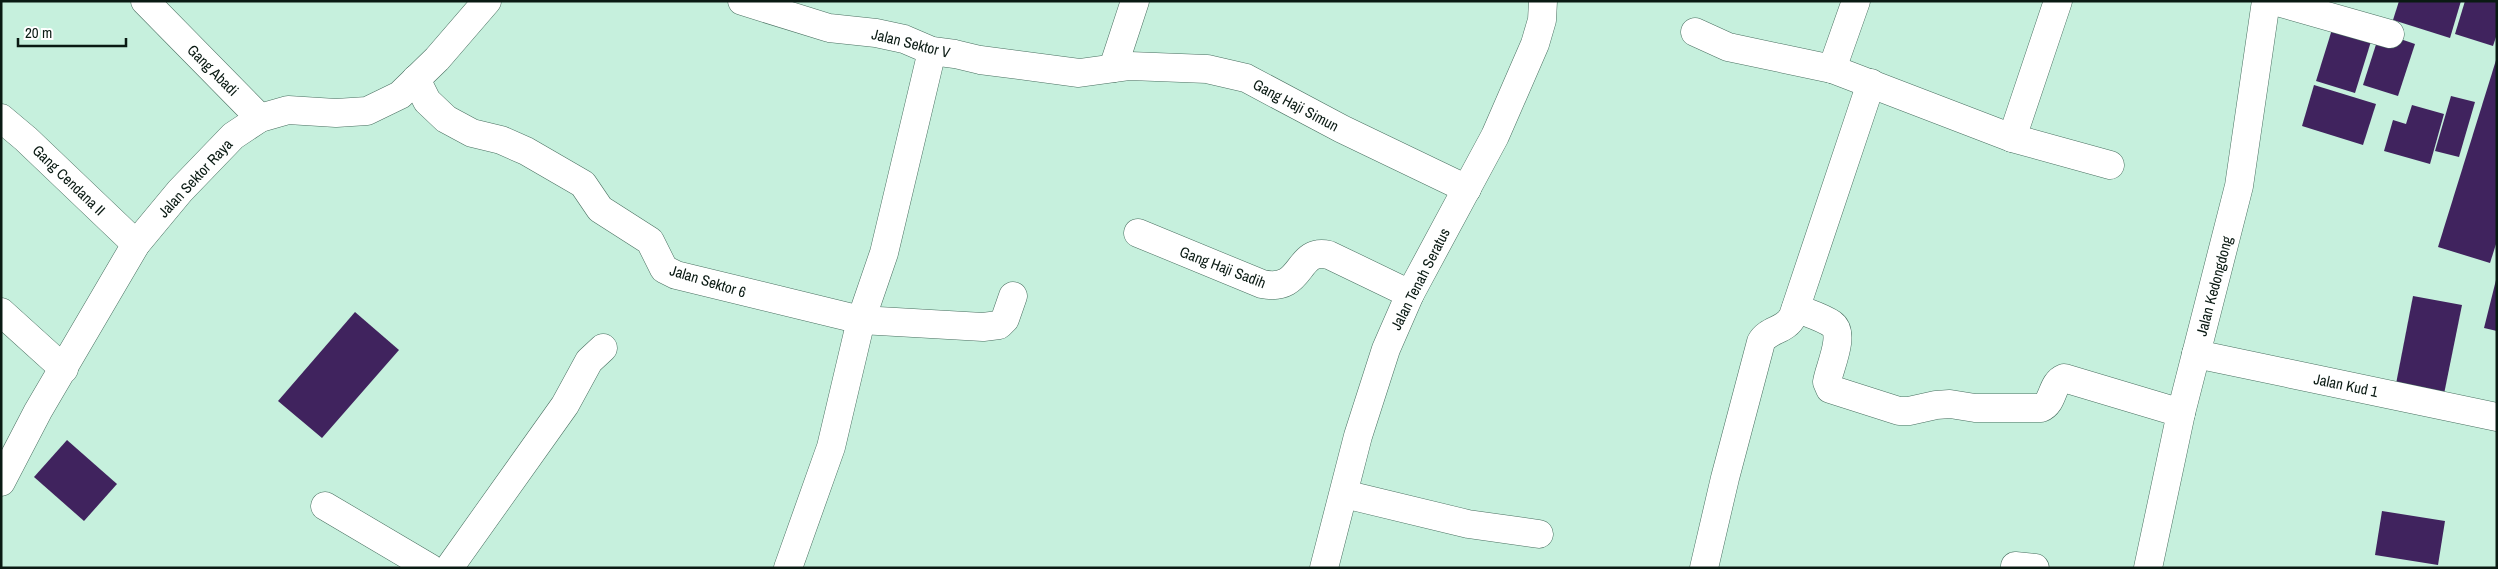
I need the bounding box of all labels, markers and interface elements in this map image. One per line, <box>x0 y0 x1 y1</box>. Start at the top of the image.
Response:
scale bar <box>18 15 125 47</box>
text: 20 m <box>25 22 52 43</box>
street label: Jalan Sektor V <box>870 23 953 63</box>
street label: Gang Abadi <box>183 40 243 100</box>
street label: Gang Haji Simun <box>1249 74 1343 136</box>
street label: Jalan Sektor Raya <box>153 134 237 222</box>
street label: Gang Cendana II <box>28 140 110 220</box>
street label: Jalan Tenah Seratus <box>1385 224 1455 334</box>
street label: Jalan Kedongdong <box>2191 234 2237 338</box>
street label: Gang Haji Sadih <box>1177 241 1269 293</box>
street label: Jalan Sektor 6 <box>667 259 749 303</box>
street label: Jalan Kud 1 <box>2312 368 2380 402</box>

